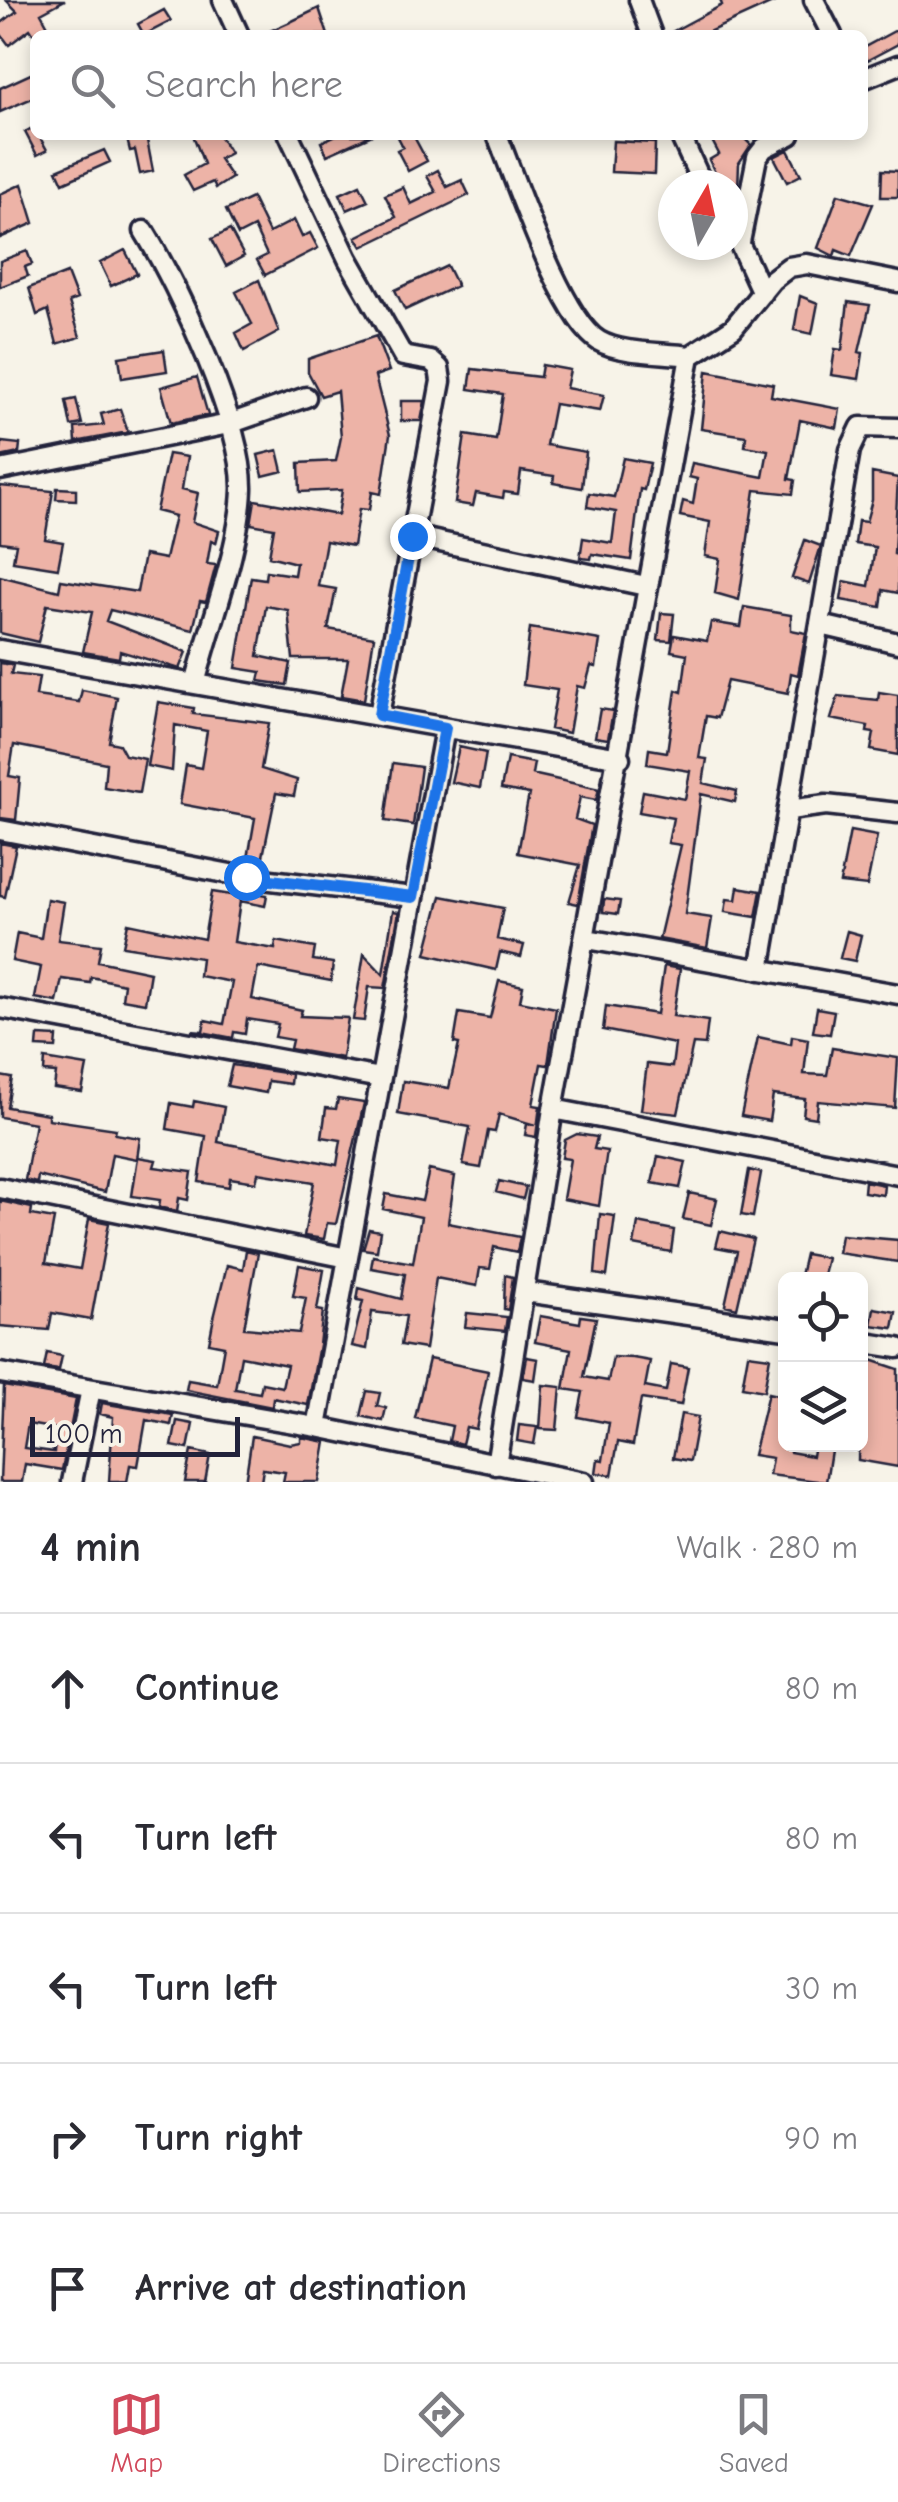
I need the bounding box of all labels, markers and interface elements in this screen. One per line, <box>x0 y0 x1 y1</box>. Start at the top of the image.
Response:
search box <box>30 30 868 140</box>
icon: search <box>65 58 120 113</box>
text: Search here <box>145 63 343 107</box>
north arrow <box>658 170 748 260</box>
route end <box>390 514 436 560</box>
route start <box>224 855 270 901</box>
map controls <box>778 1272 868 1452</box>
button: locate <box>778 1272 868 1362</box>
button: layers <box>778 1362 868 1452</box>
scale bar <box>30 1412 240 1456</box>
text: 100 m <box>45 1418 123 1450</box>
text: 4 min <box>40 1523 141 1572</box>
text: Walk · 280 m <box>677 1529 858 1566</box>
icon: ahead <box>40 1661 95 1716</box>
text: Continue <box>135 1666 279 1710</box>
text: 80 m <box>785 1670 858 1707</box>
icon: left <box>40 1811 95 1866</box>
text: Turn left <box>135 1816 276 1860</box>
text: 80 m <box>785 1820 858 1857</box>
icon: left <box>40 1961 95 2016</box>
text: Turn left <box>135 1966 276 2010</box>
text: 30 m <box>785 1970 858 2007</box>
icon: right <box>40 2111 95 2166</box>
text: Turn right <box>135 2116 302 2160</box>
text: 90 m <box>784 2120 858 2157</box>
icon: arrive <box>40 2261 95 2316</box>
text: Arrive at destination <box>135 2266 467 2310</box>
tab: Map <box>109 2387 164 2479</box>
tab: Directions <box>382 2387 501 2479</box>
tab: Saved <box>719 2387 789 2479</box>

